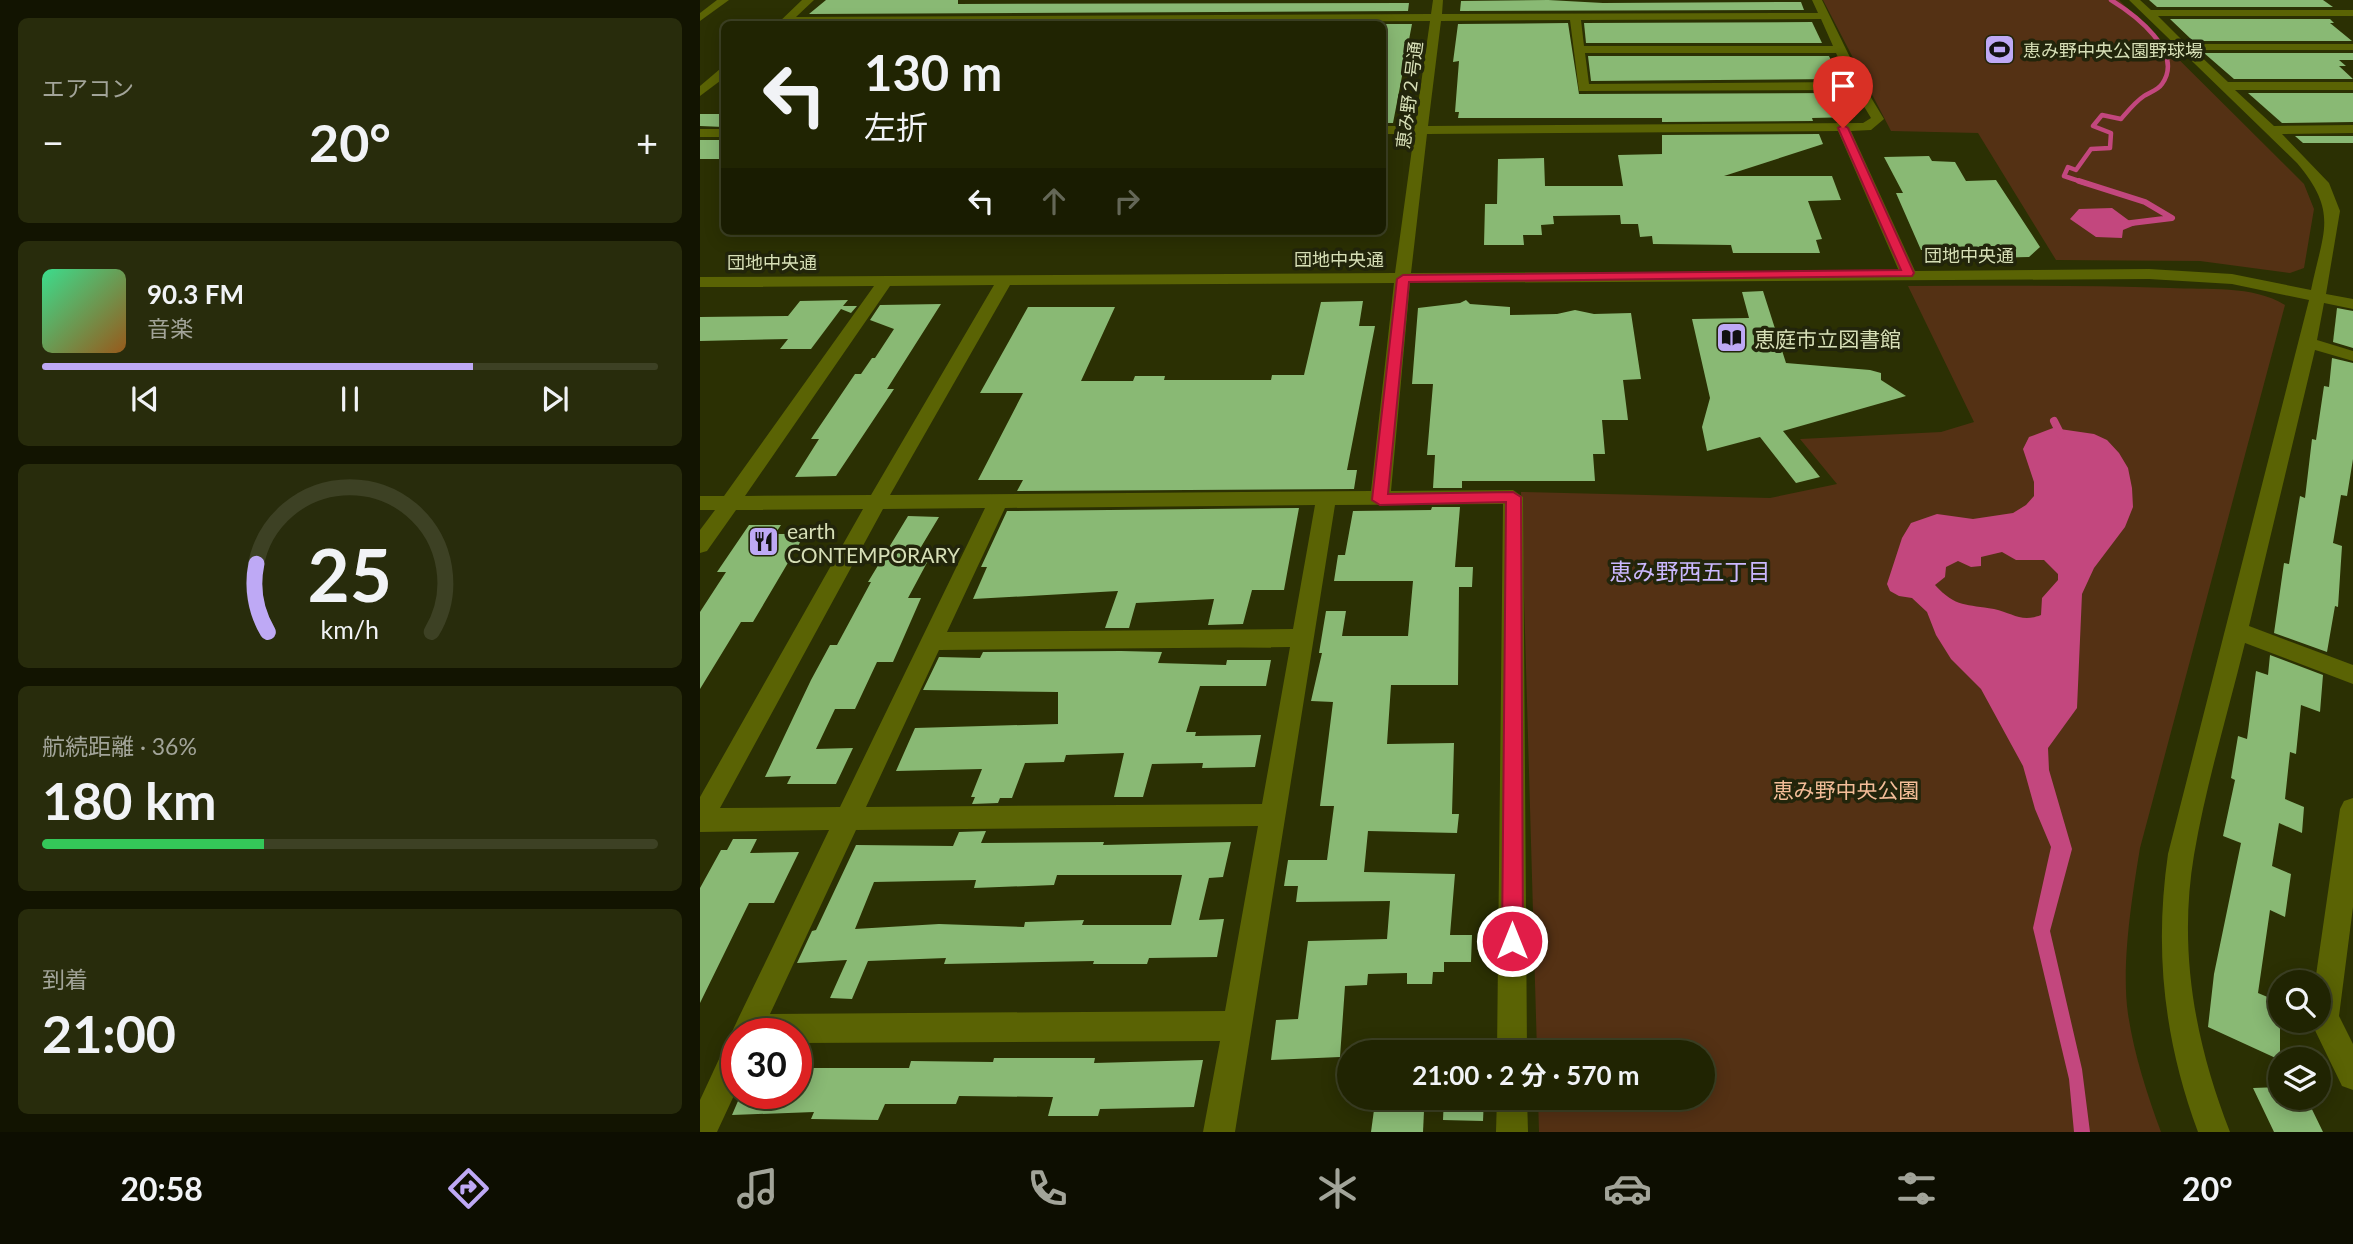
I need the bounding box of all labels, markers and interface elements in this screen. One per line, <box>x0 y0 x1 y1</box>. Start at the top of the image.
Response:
sports icon: 恵み野中央公園野球場 <box>1983 33 2017 67</box>
place label: 恵み野中央公園野球場 <box>2023 39 2203 61</box>
street label: 恵み野２号通 <box>1392 40 1426 150</box>
text: 130 m <box>864 43 1002 101</box>
icon: left <box>749 49 840 140</box>
pin <box>1813 56 1873 128</box>
icon: arrive <box>1824 67 1862 105</box>
text: エアコン <box>42 74 134 102</box>
text: 左折 <box>864 107 928 146</box>
text: 20° <box>309 111 391 173</box>
text: − <box>42 119 64 165</box>
text: + <box>636 119 658 165</box>
icon: left <box>962 182 1000 220</box>
icon: ahead <box>1035 182 1073 220</box>
icon: right <box>1108 182 1146 220</box>
street label: 団地中央通 <box>1924 244 2014 266</box>
street label: 団地中央通 <box>1294 248 1384 270</box>
street label: 団地中央通 <box>727 251 817 273</box>
text: 90.3 FM <box>147 278 244 310</box>
text: 音楽 <box>147 314 193 342</box>
library icon: 恵庭市立図書館 <box>1714 321 1748 355</box>
place label: 恵庭市立図書館 <box>1754 326 1901 351</box>
icon: previous <box>126 380 164 418</box>
icon: pause <box>331 380 369 418</box>
icon: next <box>536 380 574 418</box>
place label: earth CONTEMPORARY <box>787 518 961 567</box>
restaurant icon: earth CONTEMPORARY <box>747 525 781 559</box>
text: 25 <box>308 530 392 618</box>
district label: 恵み野西五丁目 <box>1610 557 1771 585</box>
text: km/h <box>321 614 379 644</box>
text: 航続距離 · 36% <box>42 732 197 760</box>
text: 180 km <box>42 769 216 831</box>
park label: 恵み野中央公園 <box>1773 777 1920 802</box>
position arrow <box>1475 904 1549 978</box>
text: 到着 <box>42 965 88 993</box>
map controls <box>2268 970 2331 1110</box>
button: search <box>2268 970 2331 1033</box>
text: 21:00 <box>42 1002 176 1064</box>
speed limit sign: 30 <box>721 1018 812 1109</box>
button: layers <box>2268 1047 2331 1110</box>
text: 21:00 · 2 分 · 570 m <box>1412 1059 1640 1091</box>
icon: directions <box>444 1164 493 1213</box>
icon: music <box>733 1164 782 1213</box>
icon: phone <box>1023 1164 1072 1213</box>
icon: climate <box>1313 1164 1362 1213</box>
icon: car <box>1603 1164 1652 1213</box>
icon: filters <box>1892 1164 1941 1213</box>
text: 20:58 <box>120 1169 203 1208</box>
text: 20° <box>2182 1169 2233 1208</box>

